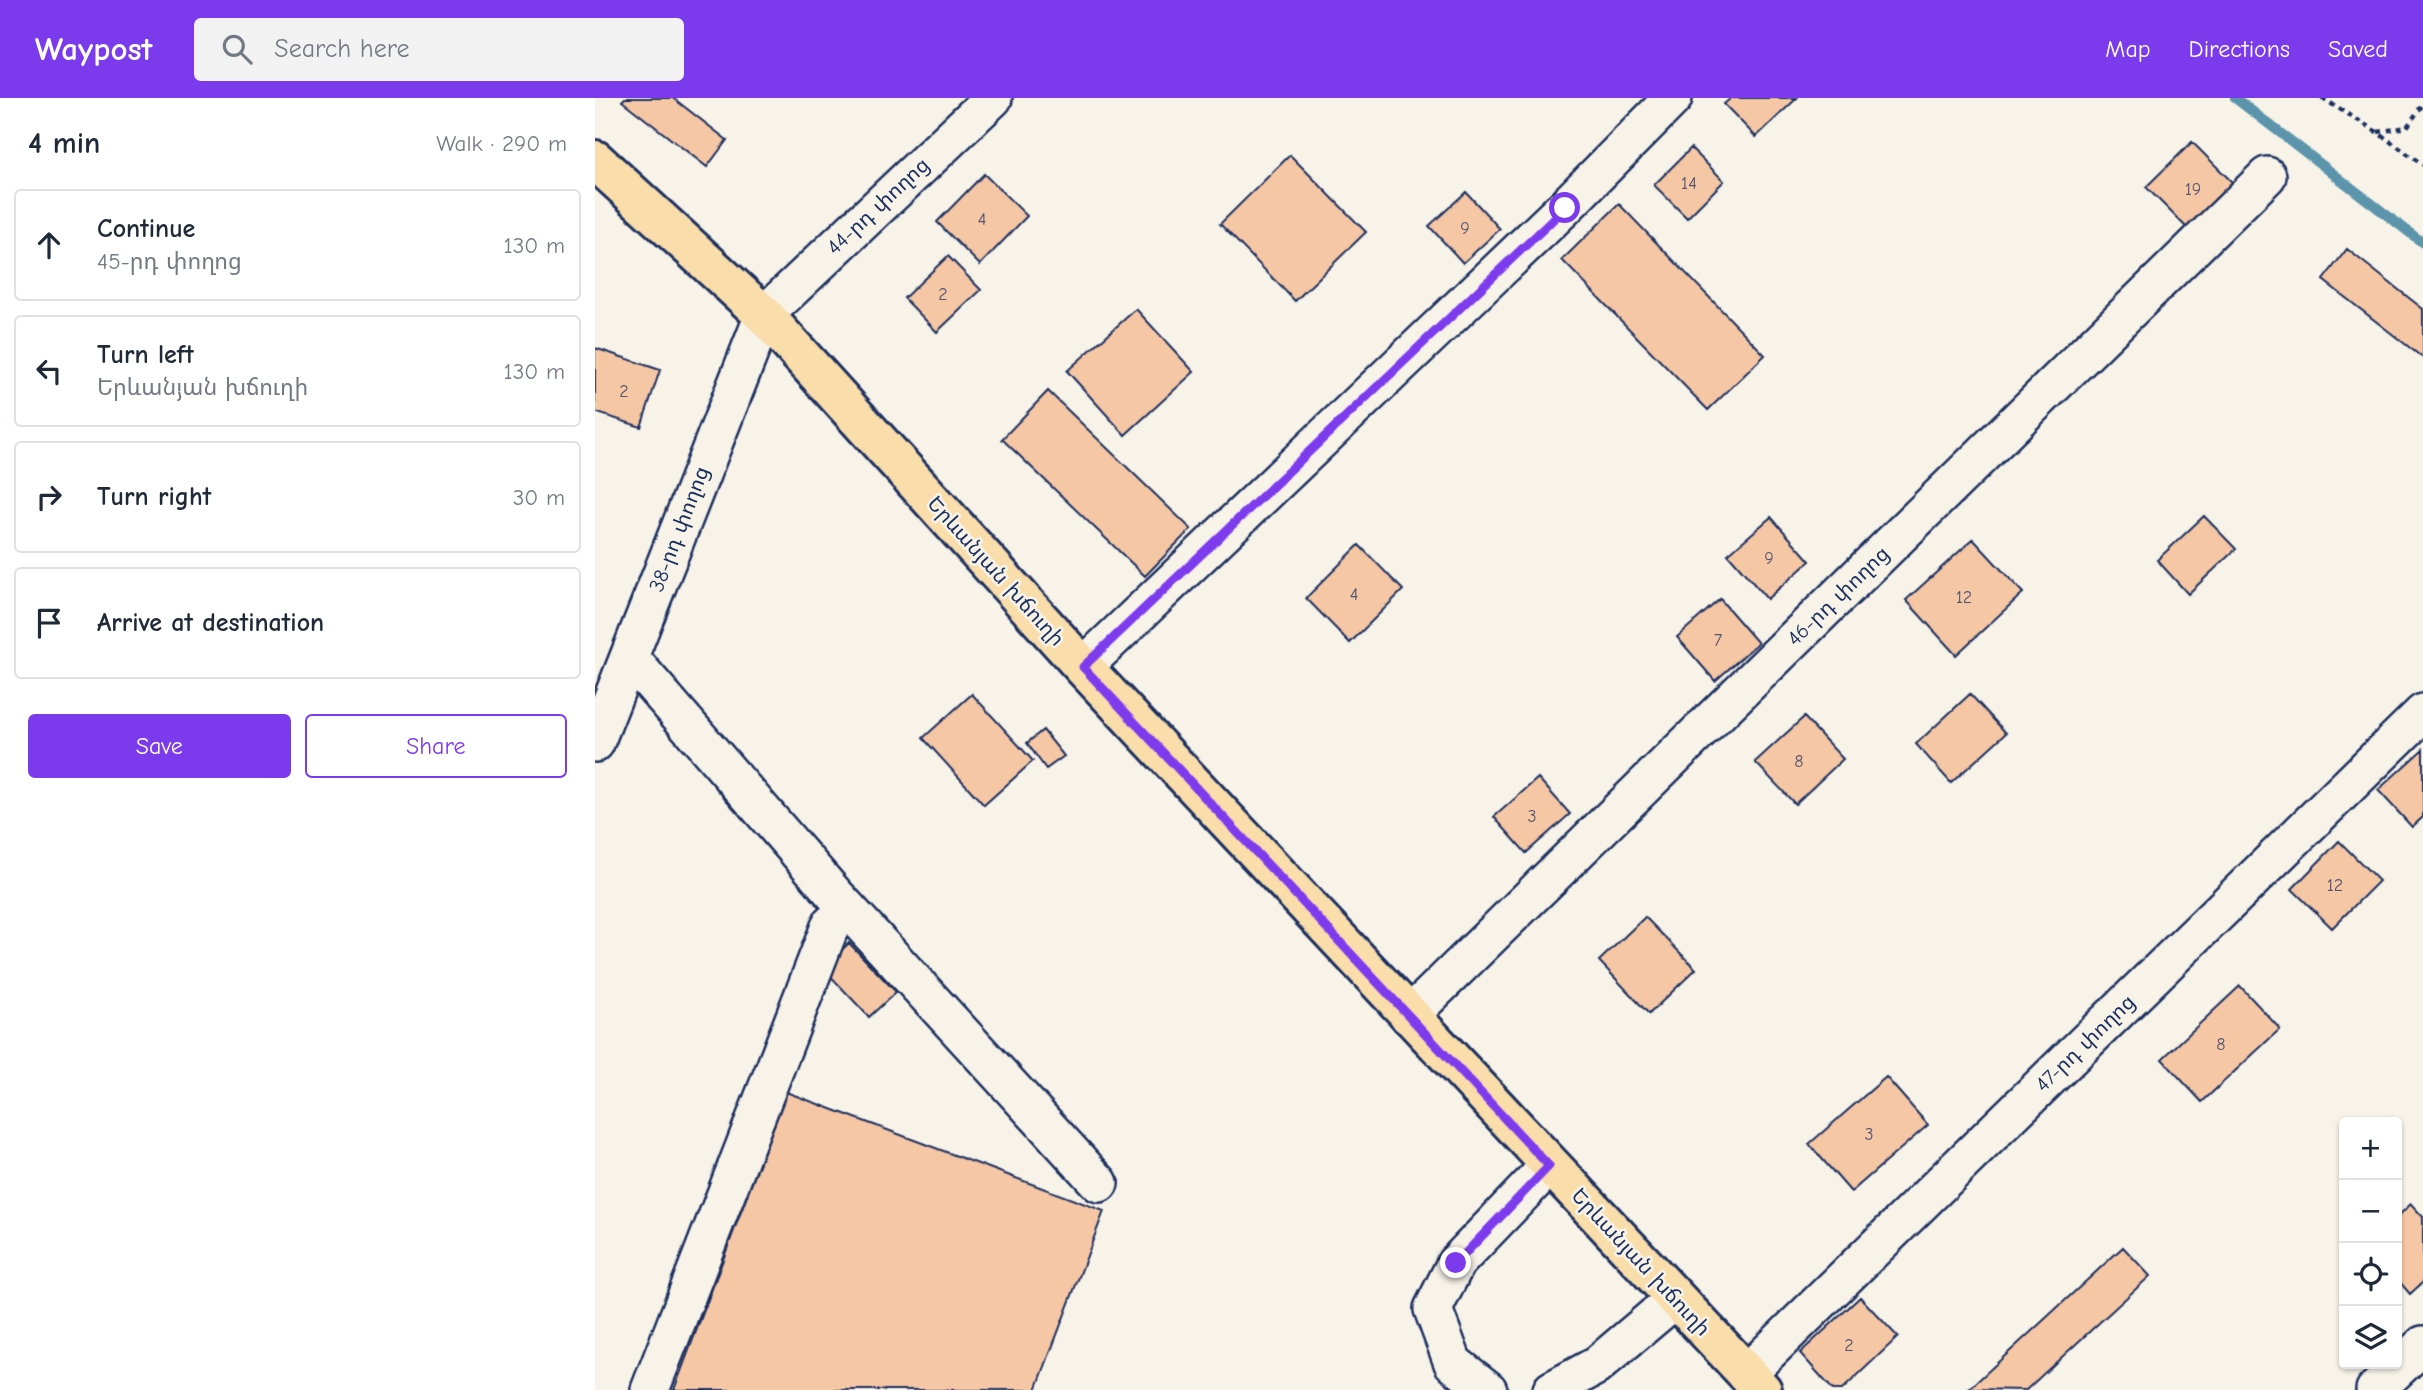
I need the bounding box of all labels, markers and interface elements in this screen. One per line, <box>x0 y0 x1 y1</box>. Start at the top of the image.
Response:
search box <box>194 18 684 81</box>
text: Waypost <box>35 30 152 68</box>
icon: search <box>218 30 256 68</box>
text: Search here <box>274 34 410 64</box>
text: Map <box>2105 35 2151 63</box>
text: Directions <box>2189 35 2290 63</box>
text: Saved <box>2328 35 2388 63</box>
text: 4 min <box>28 126 100 161</box>
text: Walk · 290 m <box>436 130 567 157</box>
street label: 44-րդ փողոց <box>822 153 934 259</box>
house number: 14 <box>1681 173 1697 194</box>
house number: 19 <box>2185 179 2201 200</box>
route start <box>1549 192 1580 223</box>
house number: 4 <box>978 209 986 230</box>
text: Continue <box>97 214 195 244</box>
house number: 9 <box>1460 218 1470 239</box>
icon: ahead <box>30 226 68 264</box>
text: 130 m <box>504 232 565 259</box>
text: 45-րդ փողոց <box>97 248 242 275</box>
house number: 2 <box>938 284 948 305</box>
text: Turn left <box>97 340 194 370</box>
icon: left <box>30 352 68 390</box>
text: 130 m <box>504 358 565 385</box>
text: Երևանյան խճուղի <box>97 374 308 401</box>
house number: 2 <box>619 381 629 402</box>
street label: 38-րդ փողոց <box>644 463 714 595</box>
icon: right <box>30 478 68 516</box>
text: Turn right <box>97 482 211 512</box>
text: 30 m <box>513 484 565 511</box>
street label: Երևանյան խճուղի <box>923 491 1069 651</box>
street label: 46-րդ փողոց <box>1782 541 1894 651</box>
house number: 9 <box>1764 548 1774 569</box>
house number: 4 <box>1350 584 1358 605</box>
house number: 12 <box>1956 587 1972 608</box>
icon: arrive <box>30 604 68 642</box>
text: Arrive at destination <box>97 608 324 638</box>
house number: 7 <box>1714 630 1723 651</box>
button: Save <box>28 714 291 778</box>
button: Share <box>305 714 567 778</box>
house number: 8 <box>1794 751 1804 772</box>
house number: 3 <box>1527 806 1537 827</box>
house number: 12 <box>2327 875 2343 896</box>
street label: 47-րդ փողոց <box>2030 990 2140 1096</box>
house number: 8 <box>2216 1034 2226 1055</box>
map controls <box>2339 1117 2402 1369</box>
button: + <box>2339 1117 2402 1180</box>
house number: 3 <box>1864 1124 1874 1145</box>
button: − <box>2339 1180 2402 1243</box>
street label: Երևանյան խճուղի <box>1566 1183 1716 1341</box>
button: locate <box>2339 1243 2402 1306</box>
route end <box>1440 1247 1471 1278</box>
button: layers <box>2339 1306 2402 1369</box>
house number: 2 <box>1844 1335 1854 1356</box>

